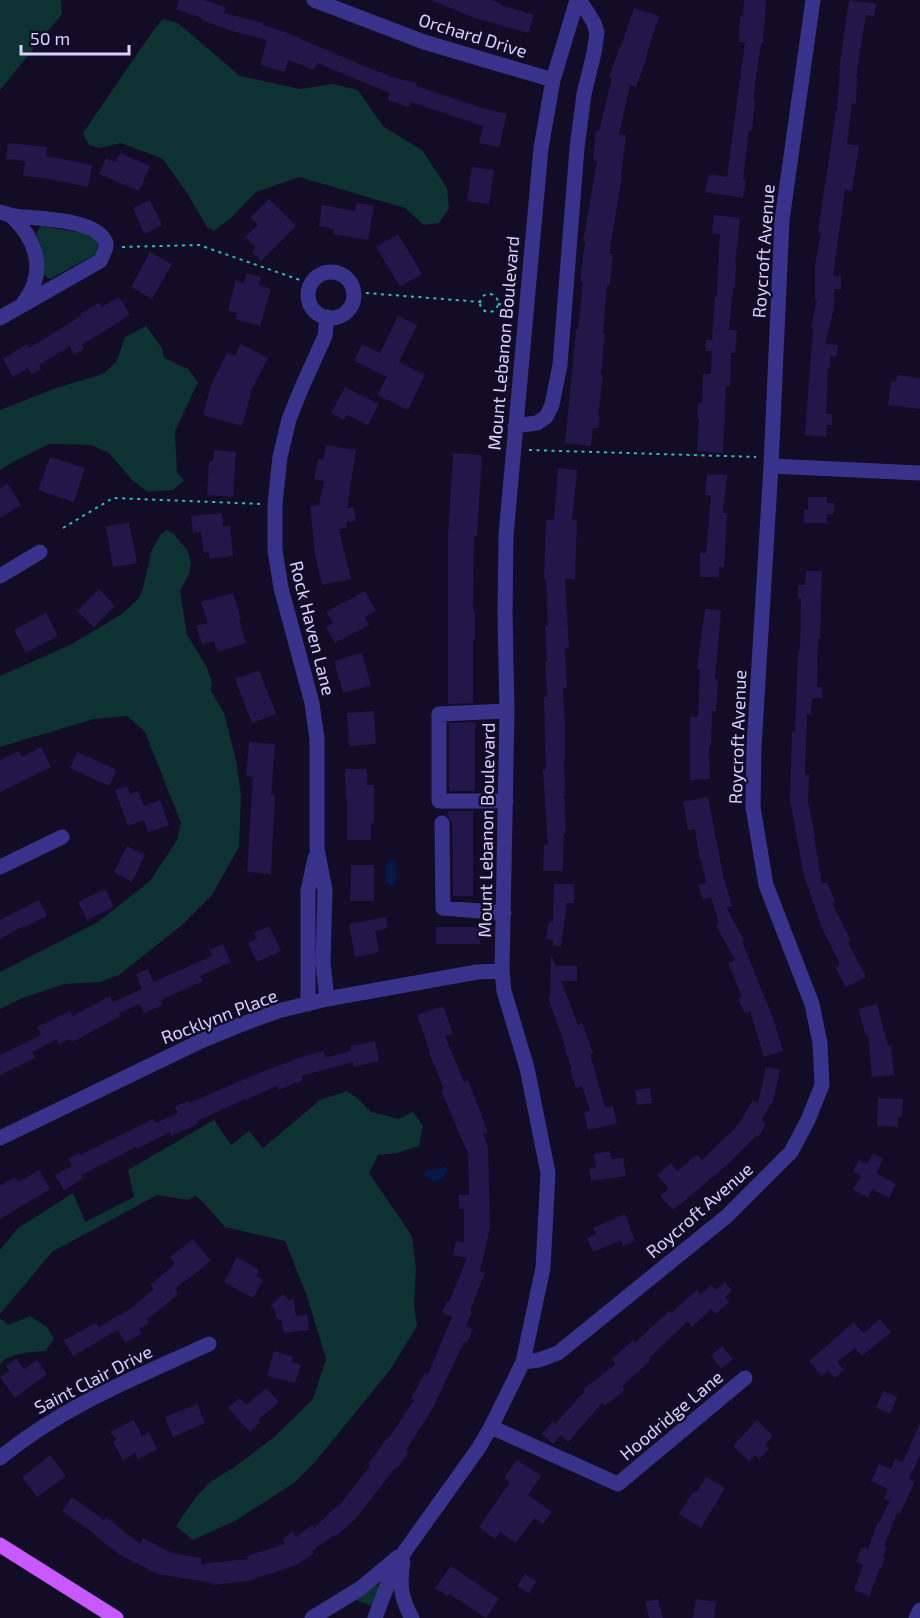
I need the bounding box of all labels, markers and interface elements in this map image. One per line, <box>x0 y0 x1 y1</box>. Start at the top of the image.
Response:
street label: Orchard Drive <box>416 8 530 62</box>
scale bar <box>21 18 129 56</box>
text: 50 m <box>30 27 70 49</box>
street label: Roycroft Avenue <box>747 183 779 319</box>
street label: Mount Lebanon Boulevard <box>483 235 523 451</box>
street label: Rock Haven Lane <box>286 558 340 698</box>
street label: Roycroft Avenue <box>724 670 750 804</box>
street label: Mount Lebanon Boulevard <box>473 722 499 938</box>
street label: Rocklynn Place <box>158 984 280 1048</box>
street label: Roycroft Avenue <box>641 1158 757 1262</box>
street label: Saint Clair Drive <box>30 1340 156 1418</box>
street label: Hoodridge Lane <box>615 1366 727 1464</box>

